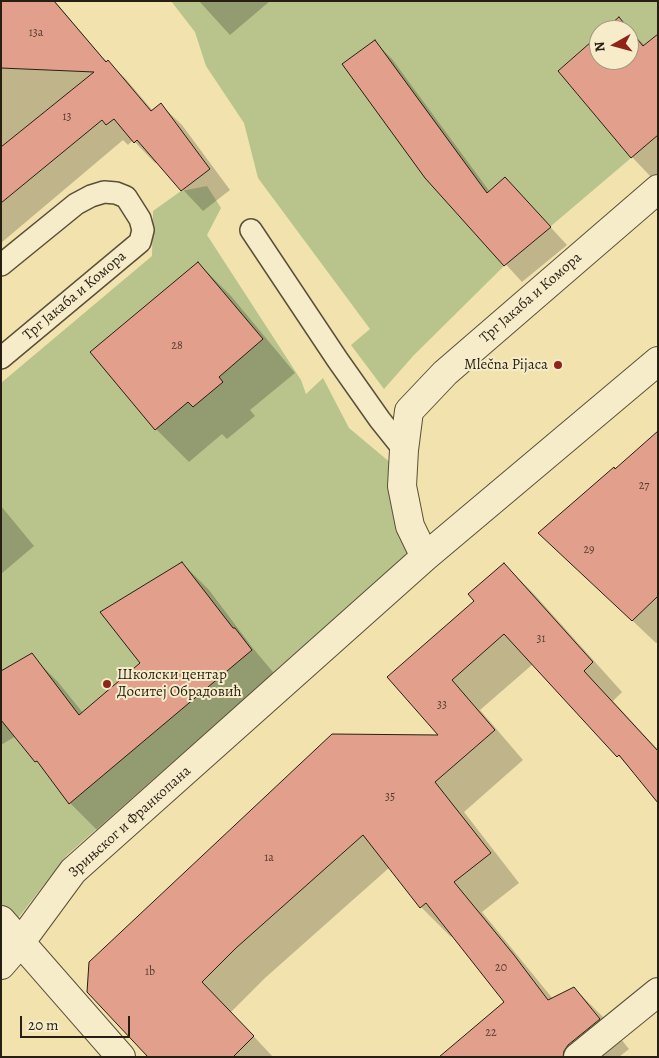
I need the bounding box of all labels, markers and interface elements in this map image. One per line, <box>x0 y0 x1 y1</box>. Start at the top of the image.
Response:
north arrow <box>589 20 639 70</box>
house number: 13a <box>29 26 43 40</box>
text: N <box>590 41 610 53</box>
house number: 13 <box>62 110 72 124</box>
street label: Трг Јакаба и Комора <box>20 248 130 344</box>
street label: Трг Јакаба и Комора <box>476 249 586 347</box>
house number: 28 <box>171 339 183 353</box>
place label: Mlečna Pijaca <box>464 356 548 374</box>
marker: Mlečna Pijaca <box>552 359 564 371</box>
house number: 27 <box>639 479 649 493</box>
house number: 29 <box>583 543 595 557</box>
house number: 31 <box>536 632 546 646</box>
place label: Школски центар Доситеј Обрадовић <box>117 666 242 701</box>
marker: Школски центар Доситеј Обрадовић <box>101 678 113 690</box>
house number: 33 <box>437 698 447 712</box>
street label: Зрињског и Франкопана <box>65 762 195 882</box>
house number: 35 <box>385 790 395 804</box>
house number: 1a <box>264 851 274 865</box>
house number: 20 <box>495 961 507 975</box>
house number: 1b <box>145 965 155 979</box>
scale bar <box>22 1006 132 1038</box>
text: 20 m <box>28 1015 59 1035</box>
house number: 22 <box>485 1026 497 1040</box>

